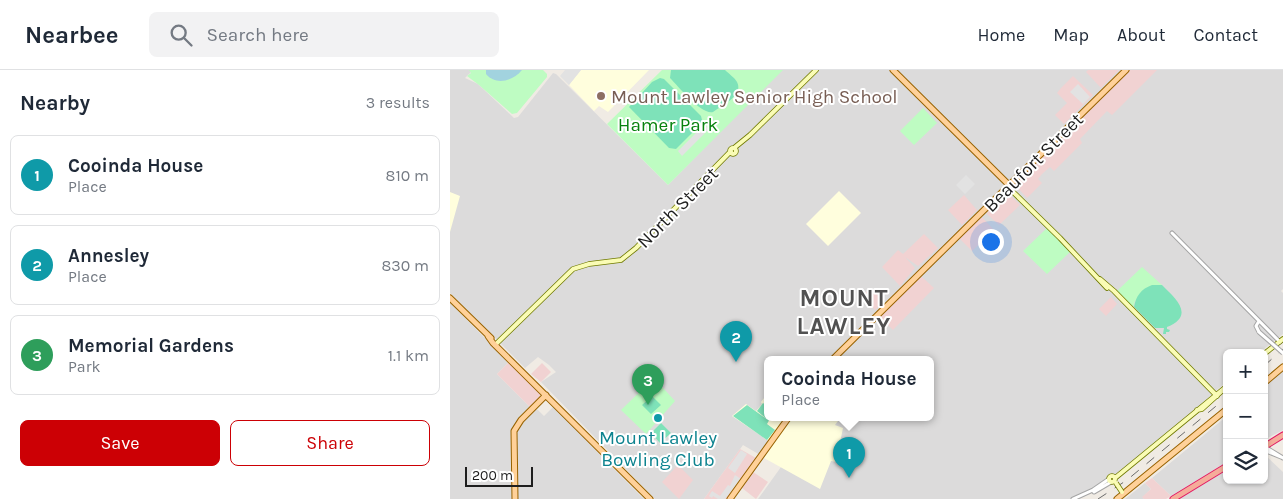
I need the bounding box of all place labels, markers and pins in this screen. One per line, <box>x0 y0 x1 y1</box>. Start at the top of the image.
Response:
place label: Mount Lawley Senior High School <box>611 86 898 108</box>
marker: Mount Lawley Senior High School <box>595 90 607 102</box>
pin: 2 <box>720 321 752 362</box>
pin: 3 <box>632 364 664 405</box>
marker: Mount Lawley Bowling Club <box>652 412 664 424</box>
place label: Mount Lawley Bowling Club <box>599 427 717 471</box>
pin: 1 <box>833 437 865 478</box>

